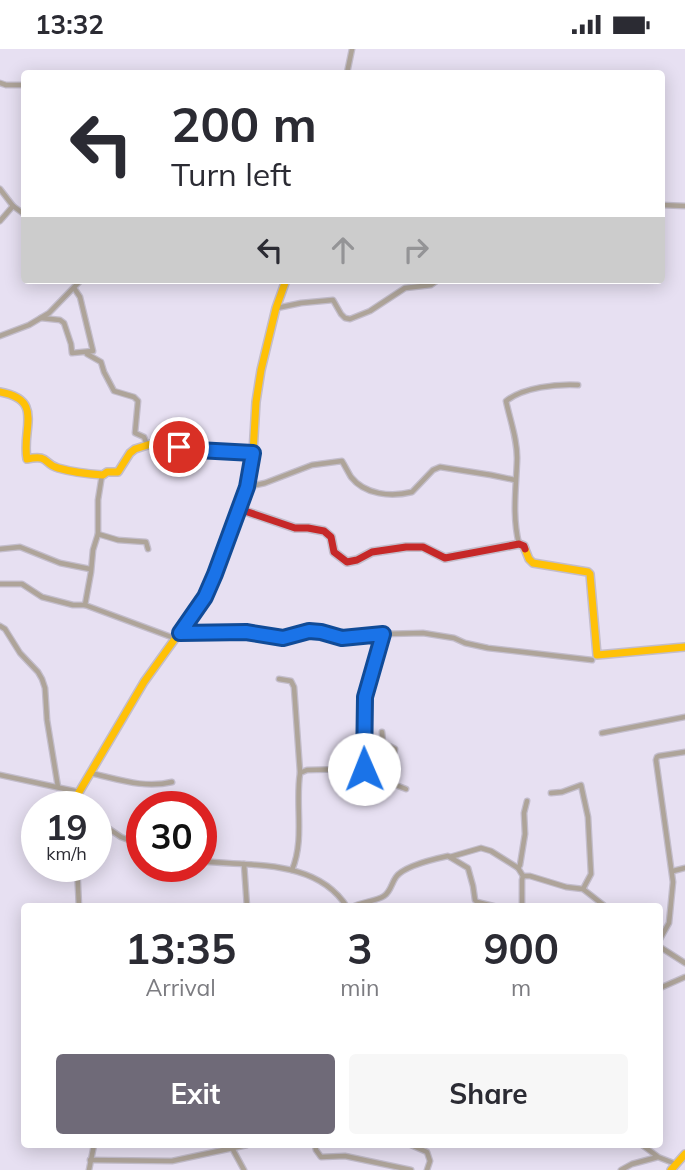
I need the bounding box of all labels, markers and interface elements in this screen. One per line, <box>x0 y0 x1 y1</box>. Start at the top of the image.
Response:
text: 13:32 <box>35 8 104 41</box>
text: 200 m <box>171 93 317 154</box>
icon: left <box>56 98 147 189</box>
text: Turn left <box>171 154 291 194</box>
icon: left <box>251 231 289 269</box>
icon: ahead <box>324 231 362 269</box>
icon: right <box>397 231 435 269</box>
pin <box>149 417 209 477</box>
icon: arrive <box>160 428 198 466</box>
position arrow <box>327 732 401 806</box>
speed limit sign: 30 <box>126 791 217 882</box>
text: 19 <box>45 805 88 849</box>
text: km/h <box>46 842 87 865</box>
text: 13:35 <box>125 922 236 975</box>
text: 3 <box>347 922 372 975</box>
text: 900 <box>483 922 559 975</box>
text: Arrival <box>145 973 216 1002</box>
text: min <box>340 973 379 1002</box>
text: m <box>511 973 531 1002</box>
button: Exit <box>56 1054 335 1134</box>
button: Share <box>349 1054 628 1134</box>

